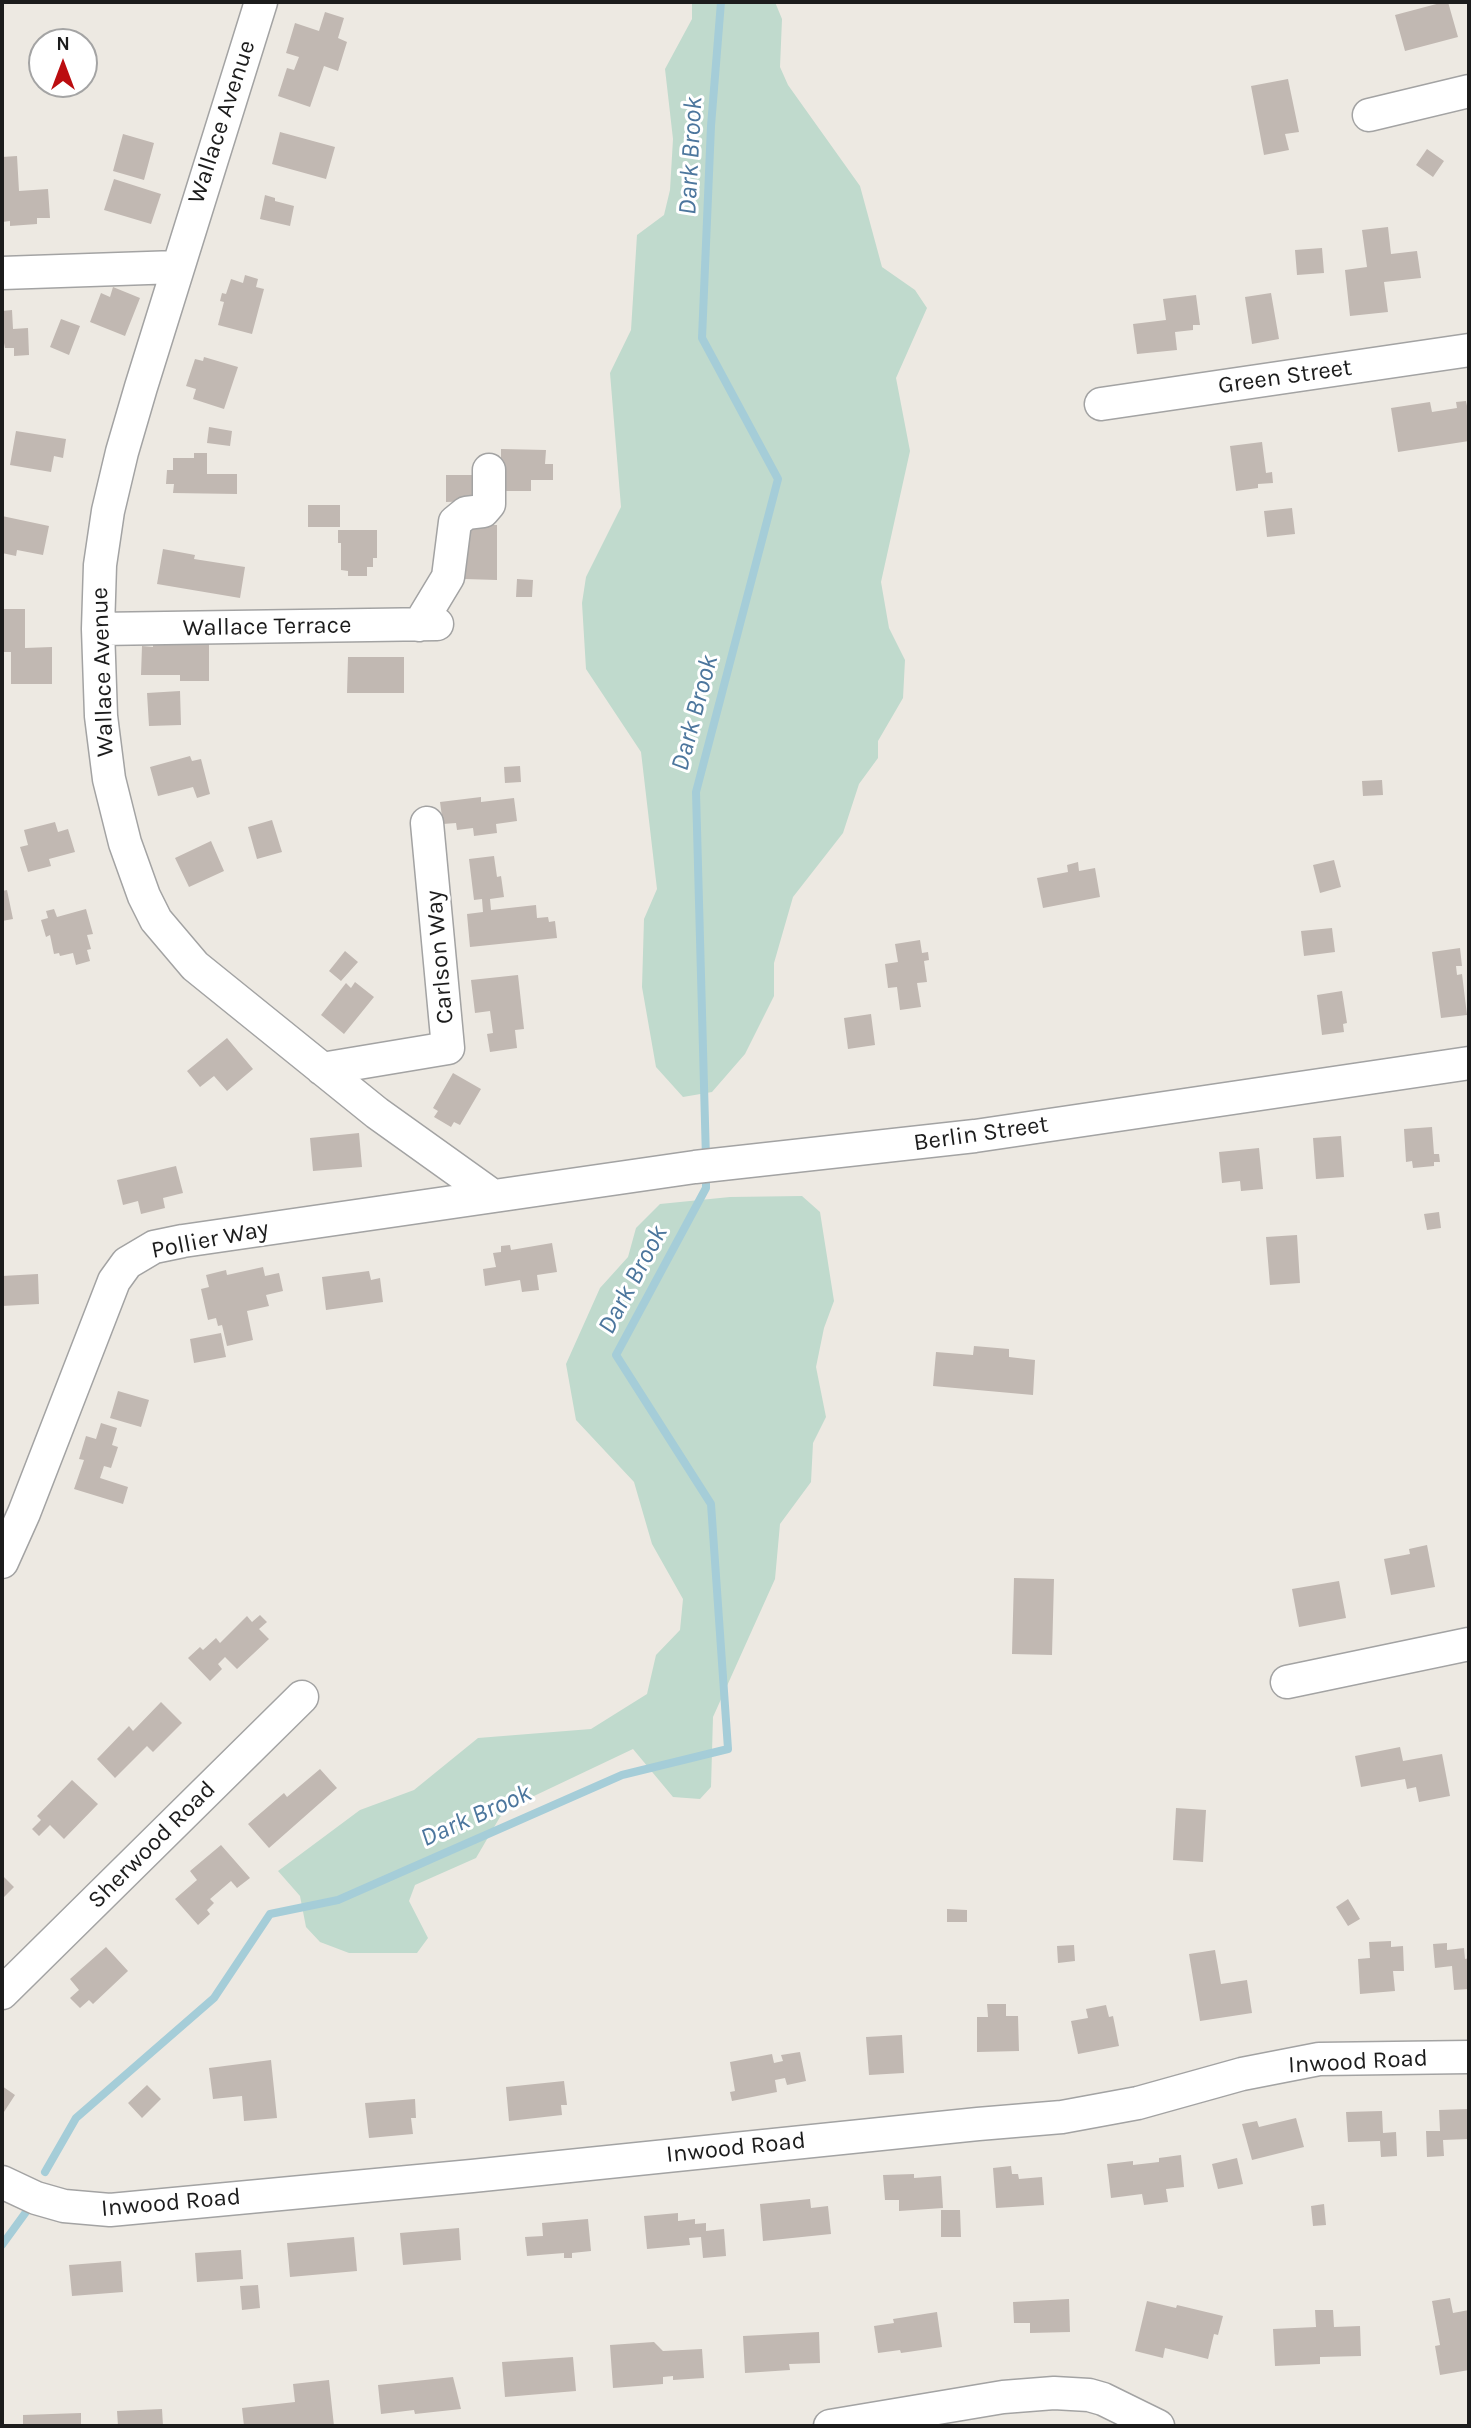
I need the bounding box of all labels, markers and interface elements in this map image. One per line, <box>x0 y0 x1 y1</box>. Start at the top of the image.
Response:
north arrow <box>28 28 98 98</box>
text: N <box>56 33 70 55</box>
street label: Wallace Avenue <box>182 37 262 207</box>
water label: Dark Brook <box>672 96 710 216</box>
street label: Green Street <box>1216 353 1354 401</box>
street label: Wallace Avenue <box>86 587 120 757</box>
street label: Wallace Terrace <box>182 611 352 643</box>
water label: Dark Brook <box>665 652 725 774</box>
street label: Carlson Way <box>420 889 460 1025</box>
street label: Berlin Street <box>912 1110 1050 1158</box>
street label: Pollier Way <box>149 1215 271 1265</box>
water label: Dark Brook <box>591 1220 675 1340</box>
street label: Sherwood Road <box>82 1775 222 1915</box>
water label: Dark Brook <box>416 1778 536 1854</box>
street label: Inwood Road <box>1287 2044 1429 2080</box>
street label: Inwood Road <box>665 2126 807 2170</box>
street label: Inwood Road <box>100 2183 242 2223</box>

